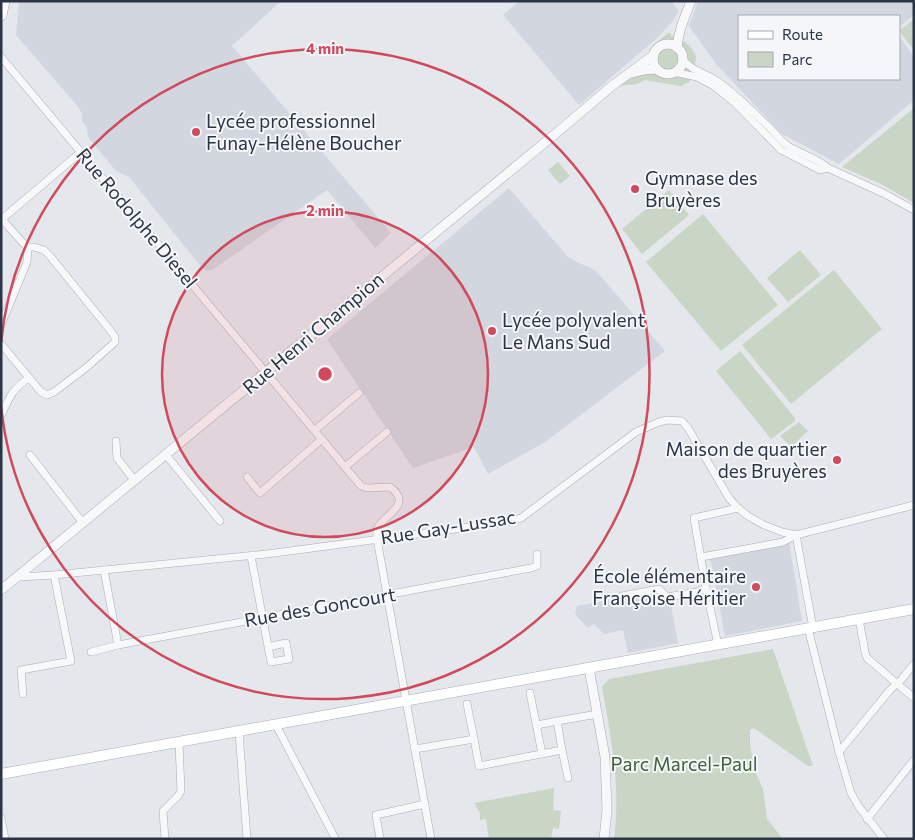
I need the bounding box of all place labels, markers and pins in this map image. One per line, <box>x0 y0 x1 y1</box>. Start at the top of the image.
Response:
place label: Lycée professionnel Funay-Hélène Boucher <box>206 109 402 154</box>
marker: Lycée professionnel Funay-Hélène Boucher <box>190 126 202 138</box>
place label: Gymnase des Bruyères <box>645 166 758 211</box>
marker: Gymnase des Bruyères <box>629 183 641 195</box>
place label: Lycée polyvalent Le Mans Sud <box>502 308 645 353</box>
marker: Lycée polyvalent Le Mans Sud <box>486 325 498 337</box>
centre of rings <box>316 365 334 383</box>
place label: Maison de quartier des Bruyères <box>665 437 827 482</box>
marker: Maison de quartier des Bruyères <box>831 454 843 466</box>
place label: École élémentaire Françoise Héritier <box>592 564 746 609</box>
marker: École élémentaire Françoise Héritier <box>750 581 762 593</box>

